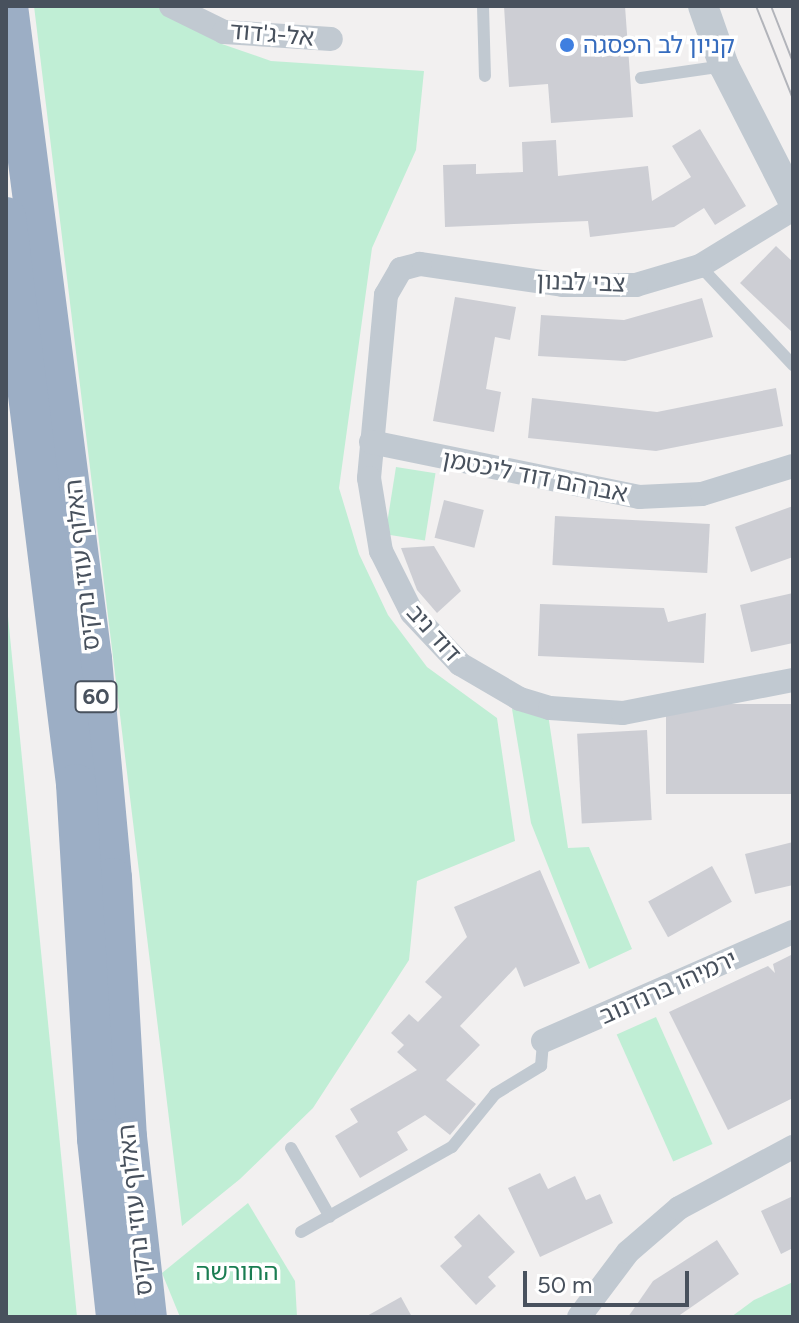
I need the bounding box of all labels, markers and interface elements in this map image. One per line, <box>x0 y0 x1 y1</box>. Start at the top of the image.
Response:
street label: אל-ג'דוד <box>229 16 315 52</box>
place label: קניון לב הפסגה <box>583 31 735 59</box>
marker: קניון לב הפסגה <box>558 36 576 54</box>
street label: צבי לבנון <box>536 266 626 298</box>
street label: אברהם דוד ליכטמן <box>440 444 630 508</box>
street label: האלוף עוזי נרקיס <box>59 478 105 652</box>
street label: דוד ניב <box>401 598 467 668</box>
road number: 60 <box>74 679 118 715</box>
street label: ירמיהו ברנדנוב <box>595 944 741 1030</box>
street label: האלוף עוזי נרקיס <box>112 1123 158 1297</box>
scale bar <box>527 1255 693 1305</box>
park label: החורשה <box>195 1258 279 1286</box>
text: 50 m <box>537 1270 593 1299</box>

